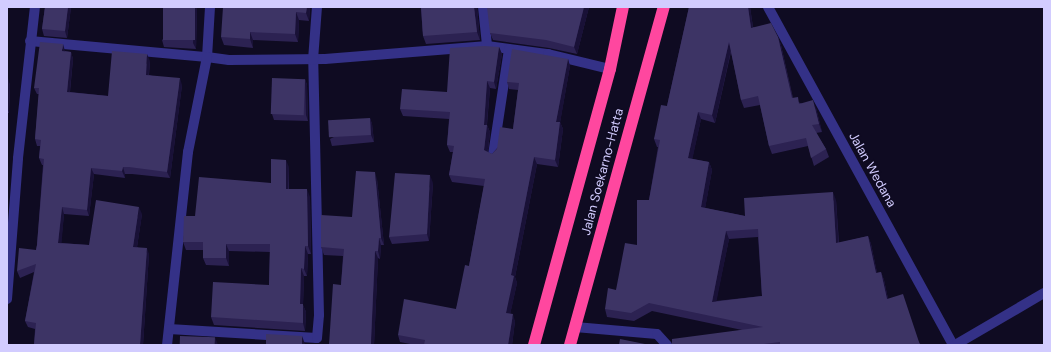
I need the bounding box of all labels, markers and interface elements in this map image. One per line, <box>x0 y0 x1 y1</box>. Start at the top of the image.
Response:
street label: Jalan Soekarno-Hatta <box>579 107 627 237</box>
street label: Jalan Wedana <box>845 130 899 210</box>

